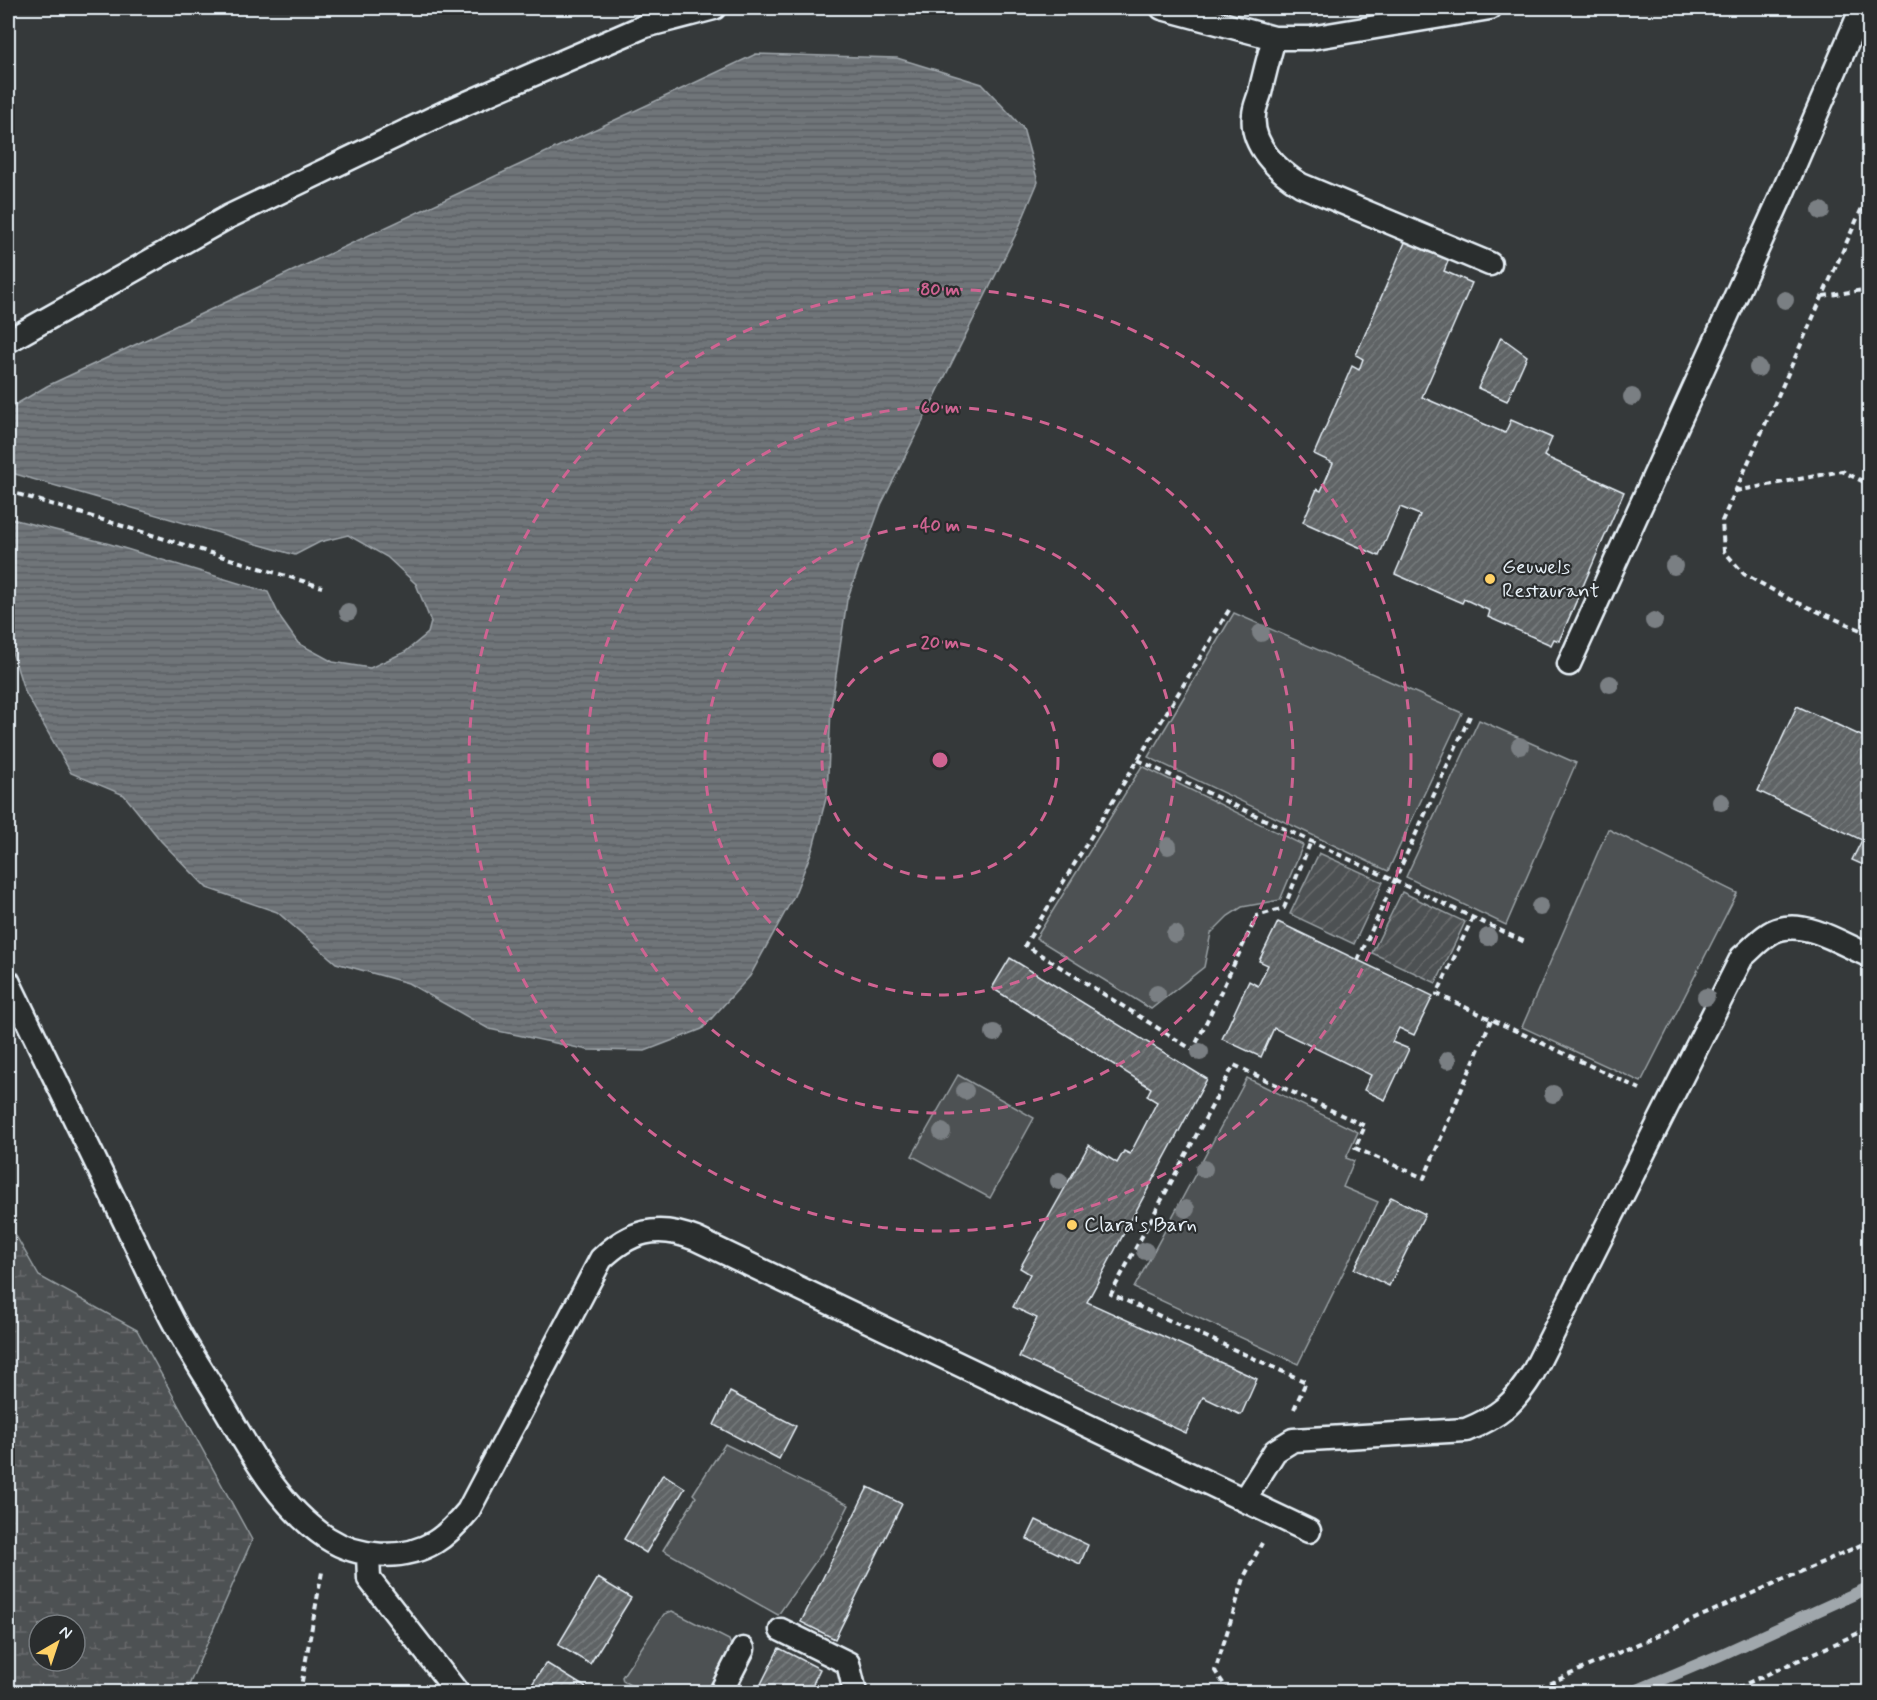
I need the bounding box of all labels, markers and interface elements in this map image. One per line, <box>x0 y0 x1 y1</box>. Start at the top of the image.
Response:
text: 80 m <box>920 278 960 302</box>
text: 60 m <box>921 396 959 420</box>
text: 40 m <box>920 514 960 538</box>
place label: Geuwels Restaurant <box>1502 553 1600 605</box>
marker: Geuwels Restaurant <box>1483 572 1497 586</box>
text: 20 m <box>921 631 959 655</box>
centre of rings <box>930 750 950 770</box>
place label: Clara's Barn <box>1084 1211 1197 1239</box>
marker: Clara's Barn <box>1065 1218 1079 1232</box>
north arrow <box>27 1613 87 1673</box>
text: N <box>55 1621 76 1644</box>

